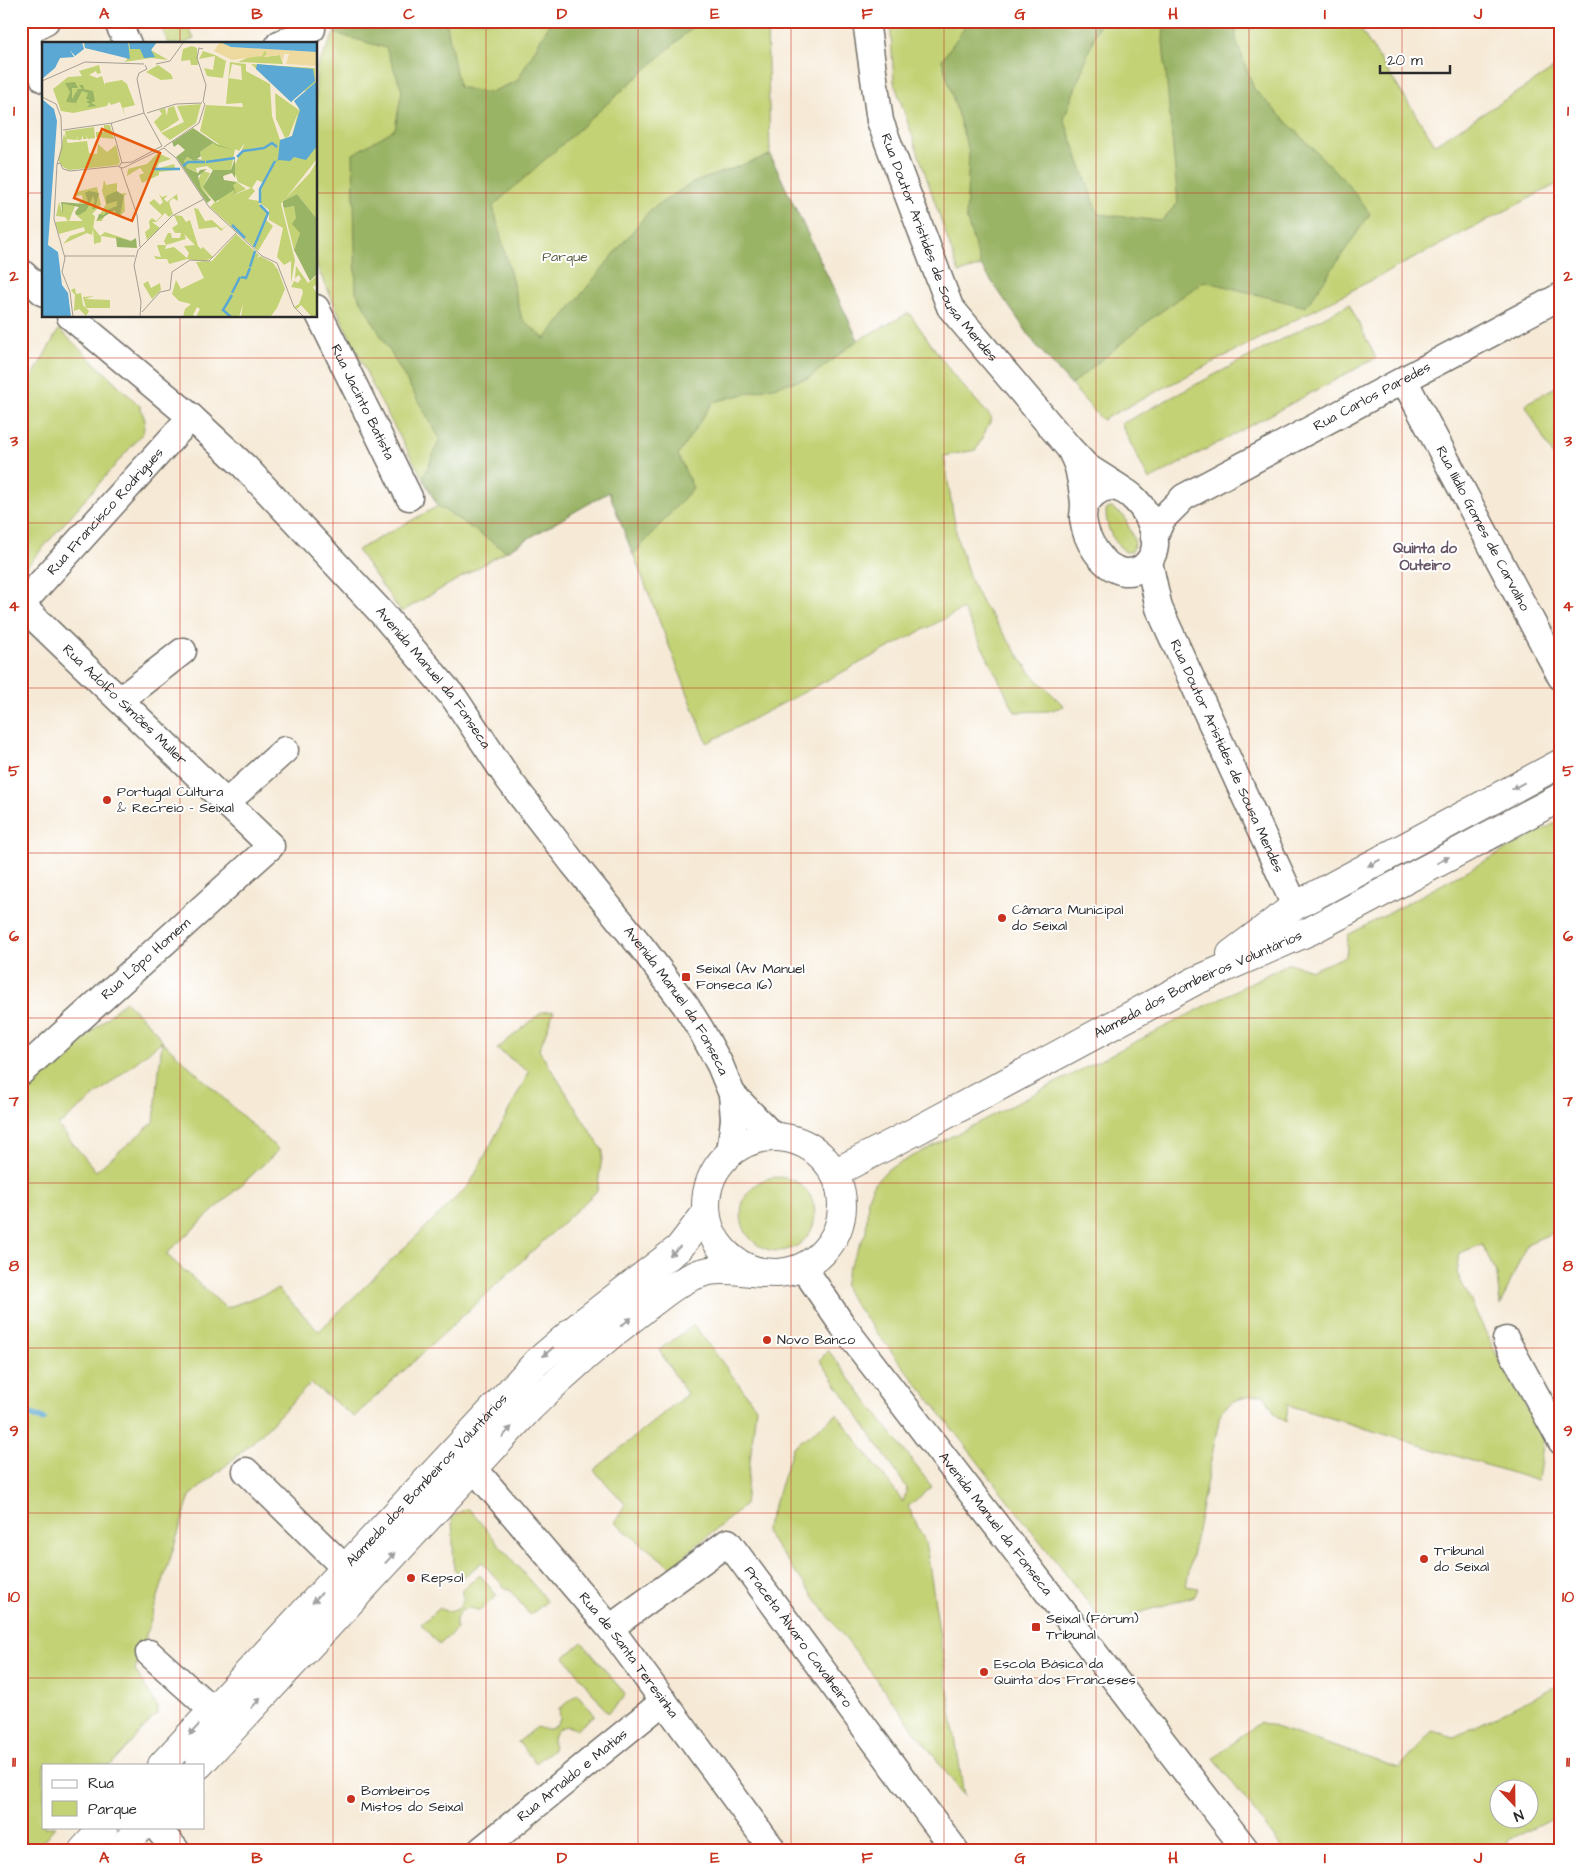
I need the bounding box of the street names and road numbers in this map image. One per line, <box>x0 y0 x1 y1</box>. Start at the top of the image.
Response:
street label: Rua Doutor Aristides de Sousa Mendes <box>876 131 1002 366</box>
street label: Rua Jacinto Batista <box>326 341 399 463</box>
street label: Rua Carlos Paredes <box>1310 357 1434 436</box>
street label: Rua Ilídio Gomes de Carvalho <box>1431 442 1534 615</box>
street label: Rua Francisco Rodrigues <box>43 443 168 580</box>
street label: Avenida Manuel da Fonseca <box>371 602 495 753</box>
street label: Rua Doutor Aristides de Sousa Mendes <box>1165 637 1288 876</box>
street label: Rua Adolfo Simões Muller <box>58 640 192 770</box>
street label: Rua Lôpo Homem <box>97 913 195 1005</box>
street label: Avenida Manuel da Fonseca <box>619 922 733 1078</box>
street label: Alameda dos Bombeiros Voluntários <box>1090 926 1305 1044</box>
street label: Alameda dos Bombeiros Voluntários <box>342 1389 512 1571</box>
street label: Avenida Manuel da Fonseca <box>934 1448 1057 1600</box>
street label: Praceta Álvaro Cavalheiro <box>739 1562 857 1712</box>
street label: Rua de Santa Teresinha <box>574 1588 683 1722</box>
street label: Rua Arnaldo e Matias <box>513 1724 632 1827</box>

